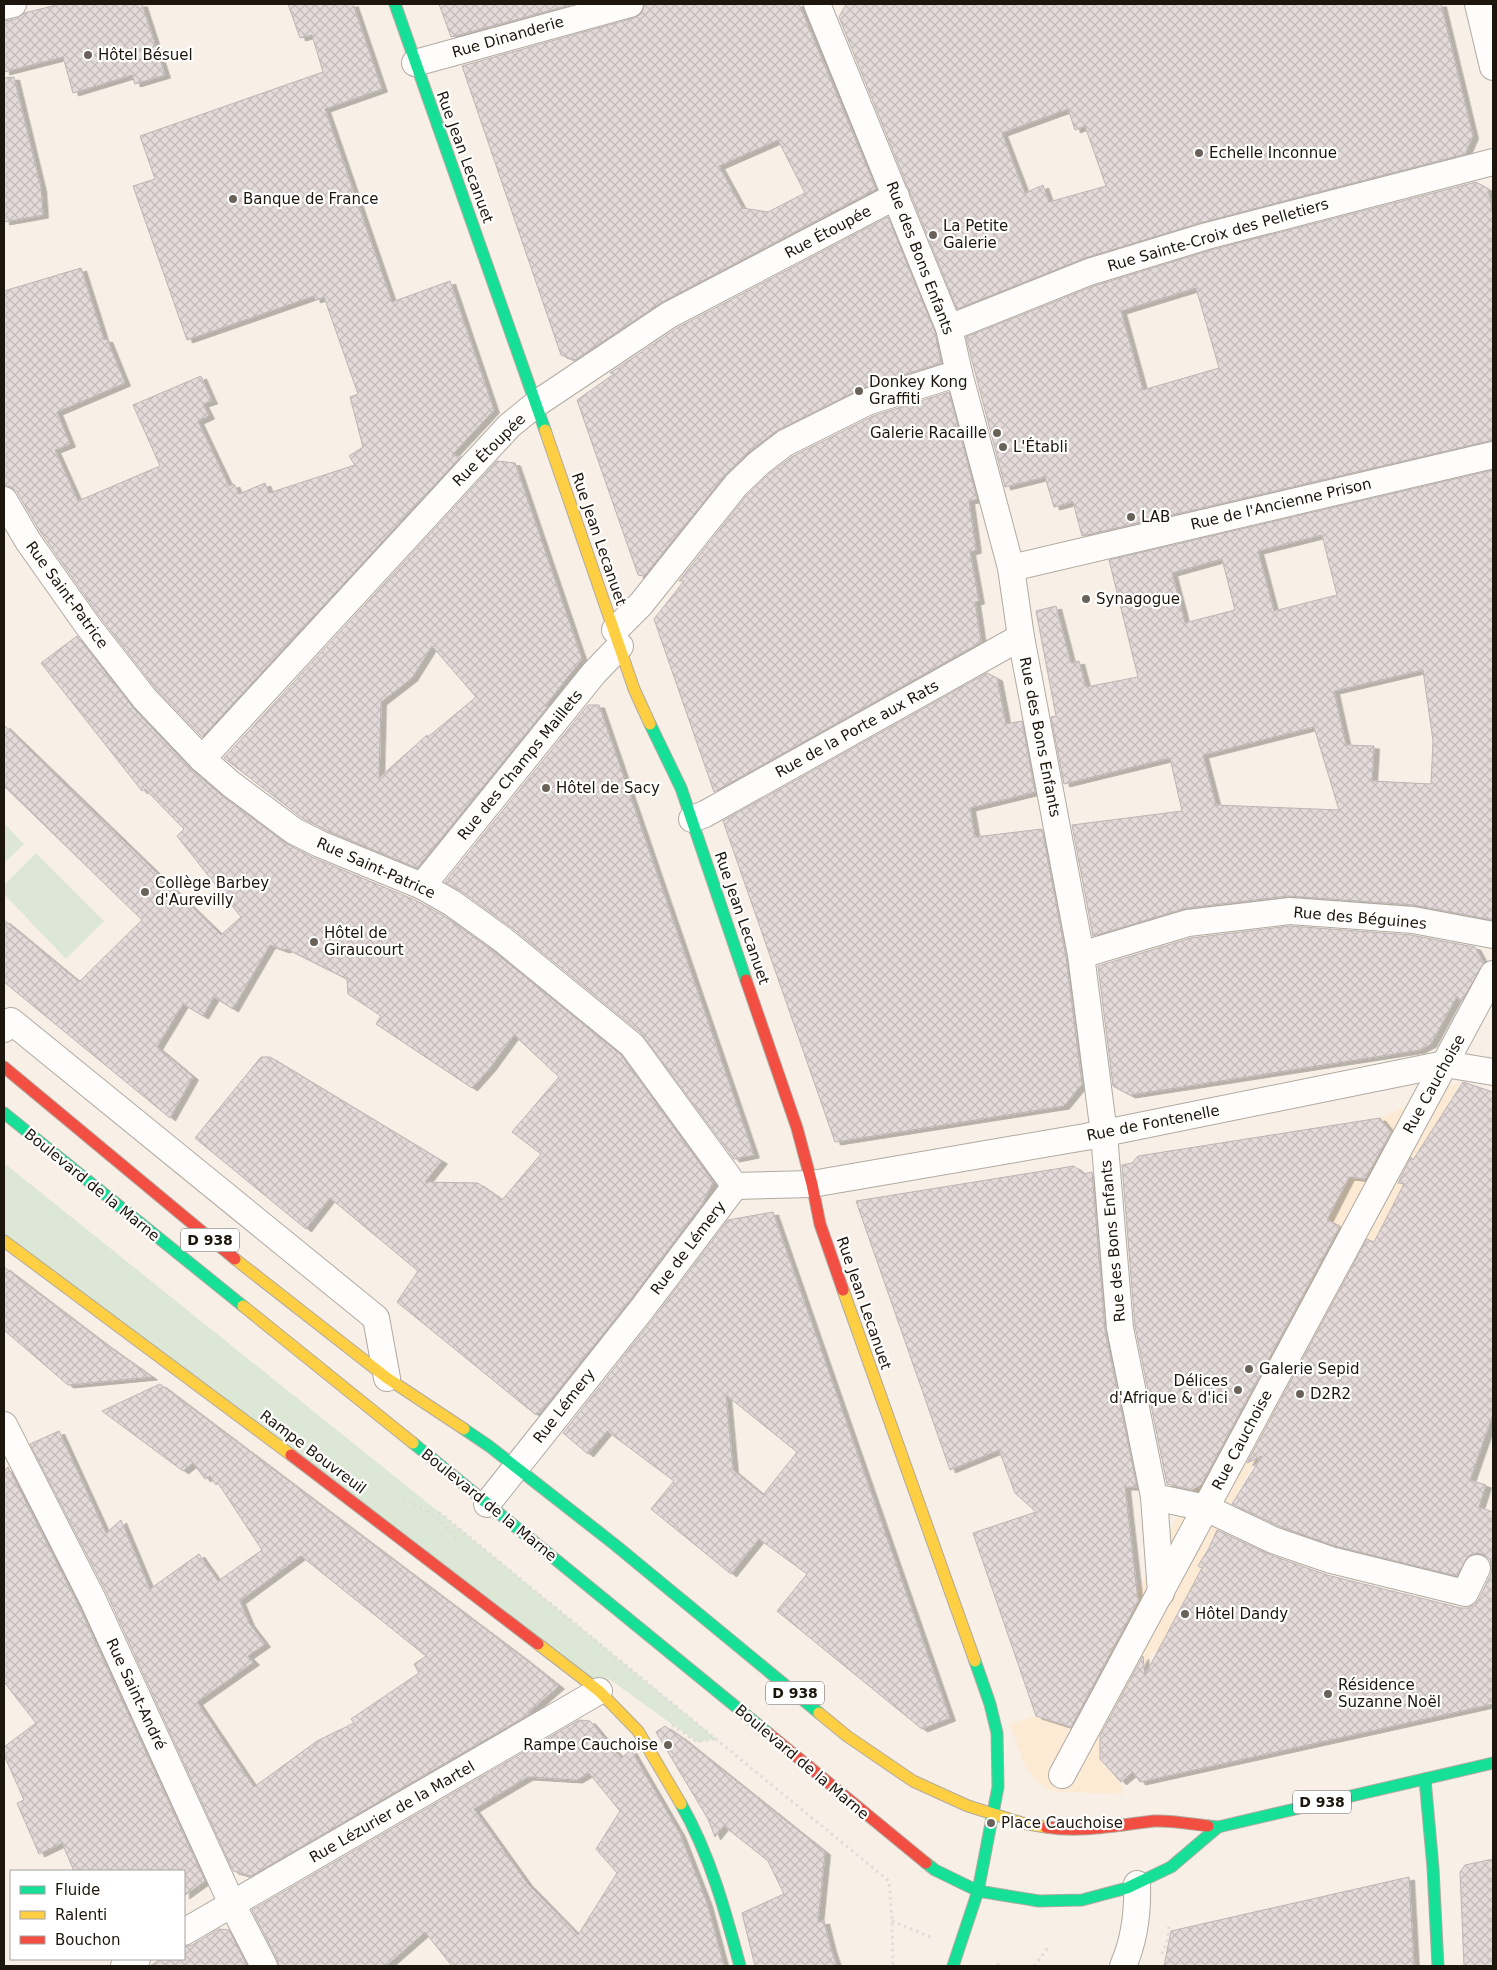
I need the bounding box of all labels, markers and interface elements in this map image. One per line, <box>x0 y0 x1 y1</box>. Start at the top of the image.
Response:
street label: Rue Dinanderie <box>450 12 566 62</box>
place label: Hôtel Bésuel <box>98 46 193 64</box>
marker: Hôtel Bésuel <box>82 49 94 61</box>
street label: Rue Jean Lecanuet <box>433 88 497 226</box>
place label: Echelle Inconnue <box>1209 144 1337 162</box>
marker: Echelle Inconnue <box>1193 147 1205 159</box>
street label: Rue des Bons Enfants <box>882 179 958 337</box>
place label: Banque de France <box>243 190 378 208</box>
marker: Banque de France <box>227 193 239 205</box>
street label: Rue Sainte-Croix des Pelletiers <box>1105 195 1331 275</box>
street label: Rue Étoupée <box>781 201 874 262</box>
place label: La Petite Galerie <box>943 217 1008 252</box>
marker: La Petite Galerie <box>927 229 939 241</box>
place label: Donkey Kong Graffiti <box>869 373 968 408</box>
marker: Donkey Kong Graffiti <box>853 385 865 397</box>
street label: Rue Étoupée <box>448 409 529 490</box>
place label: Galerie Racaille <box>870 424 987 442</box>
marker: Galerie Racaille <box>991 427 1003 439</box>
place label: L'Établi <box>1013 437 1068 456</box>
marker: L'Établi <box>997 441 1009 453</box>
street label: Rue Jean Lecanuet <box>568 470 630 608</box>
street label: Rue de l'Ancienne Prison <box>1189 474 1373 534</box>
place label: LAB <box>1141 508 1170 526</box>
marker: LAB <box>1125 511 1137 523</box>
street label: Rue Saint-Patrice <box>22 538 112 652</box>
place label: Synagogue <box>1096 590 1180 608</box>
marker: Synagogue <box>1080 593 1092 605</box>
street label: Rue des Bons Enfants <box>1016 655 1064 819</box>
street label: Rue de la Porte aux Rats <box>772 676 942 781</box>
street label: Rue des Champs Maillets <box>454 686 586 844</box>
place label: Hôtel de Sacy <box>556 779 660 797</box>
marker: Hôtel de Sacy <box>540 782 552 794</box>
street label: Rue Saint-Patrice <box>314 834 438 902</box>
street label: Rue Jean Lecanuet <box>711 849 773 987</box>
place label: Collège Barbey d'Aurevilly <box>155 874 269 909</box>
marker: Collège Barbey d'Aurevilly <box>139 886 151 898</box>
street label: Rue des Béguines <box>1293 903 1428 933</box>
place label: Hôtel de Giraucourt <box>324 924 404 959</box>
marker: Hôtel de Giraucourt <box>308 936 320 948</box>
street label: Rue Cauchoise <box>1399 1031 1469 1137</box>
street label: Rue de Fontenelle <box>1085 1101 1221 1145</box>
street label: Boulevard de la Marne <box>21 1125 163 1245</box>
street label: Rue des Bons Enfants <box>1097 1159 1129 1323</box>
street label: Rue de Lémery <box>647 1197 729 1299</box>
road number: D 938 <box>181 1228 239 1252</box>
street label: Rue Jean Lecanuet <box>833 1234 895 1372</box>
place label: Galerie Sepid <box>1259 1360 1360 1378</box>
marker: Galerie Sepid <box>1243 1363 1255 1375</box>
street label: Rue Lémery <box>529 1365 599 1447</box>
place label: Délices d'Afrique & d'ici <box>1109 1372 1228 1407</box>
marker: Délices d'Afrique & d'ici <box>1232 1384 1244 1396</box>
place label: D2R2 <box>1310 1385 1351 1403</box>
street label: Rue Cauchoise <box>1208 1387 1276 1493</box>
marker: D2R2 <box>1294 1388 1306 1400</box>
street label: Rampe Bouvreuil <box>256 1406 370 1498</box>
street label: Boulevard de la Marne <box>418 1445 560 1565</box>
place label: Hôtel Dandy <box>1195 1605 1288 1623</box>
marker: Hôtel Dandy <box>1179 1608 1191 1620</box>
street label: Rue Saint-André <box>102 1635 170 1753</box>
place label: Résidence Suzanne Noël <box>1338 1676 1441 1711</box>
road number: D 938 <box>766 1682 824 1705</box>
marker: Résidence Suzanne Noël <box>1322 1688 1334 1700</box>
street label: Boulevard de la Marne <box>731 1701 873 1823</box>
place label: Rampe Cauchoise <box>523 1736 658 1754</box>
marker: Rampe Cauchoise <box>662 1739 674 1751</box>
street label: Rue Lézurier de la Martel <box>306 1757 478 1867</box>
road number: D 938 <box>1293 1790 1351 1814</box>
place label: Place Cauchoise <box>1001 1814 1123 1832</box>
marker: Place Cauchoise <box>985 1817 997 1829</box>
legend <box>10 1870 185 1960</box>
text: Fluide <box>55 1881 100 1899</box>
text: Ralenti <box>55 1906 107 1924</box>
text: Bouchon <box>55 1931 120 1949</box>

